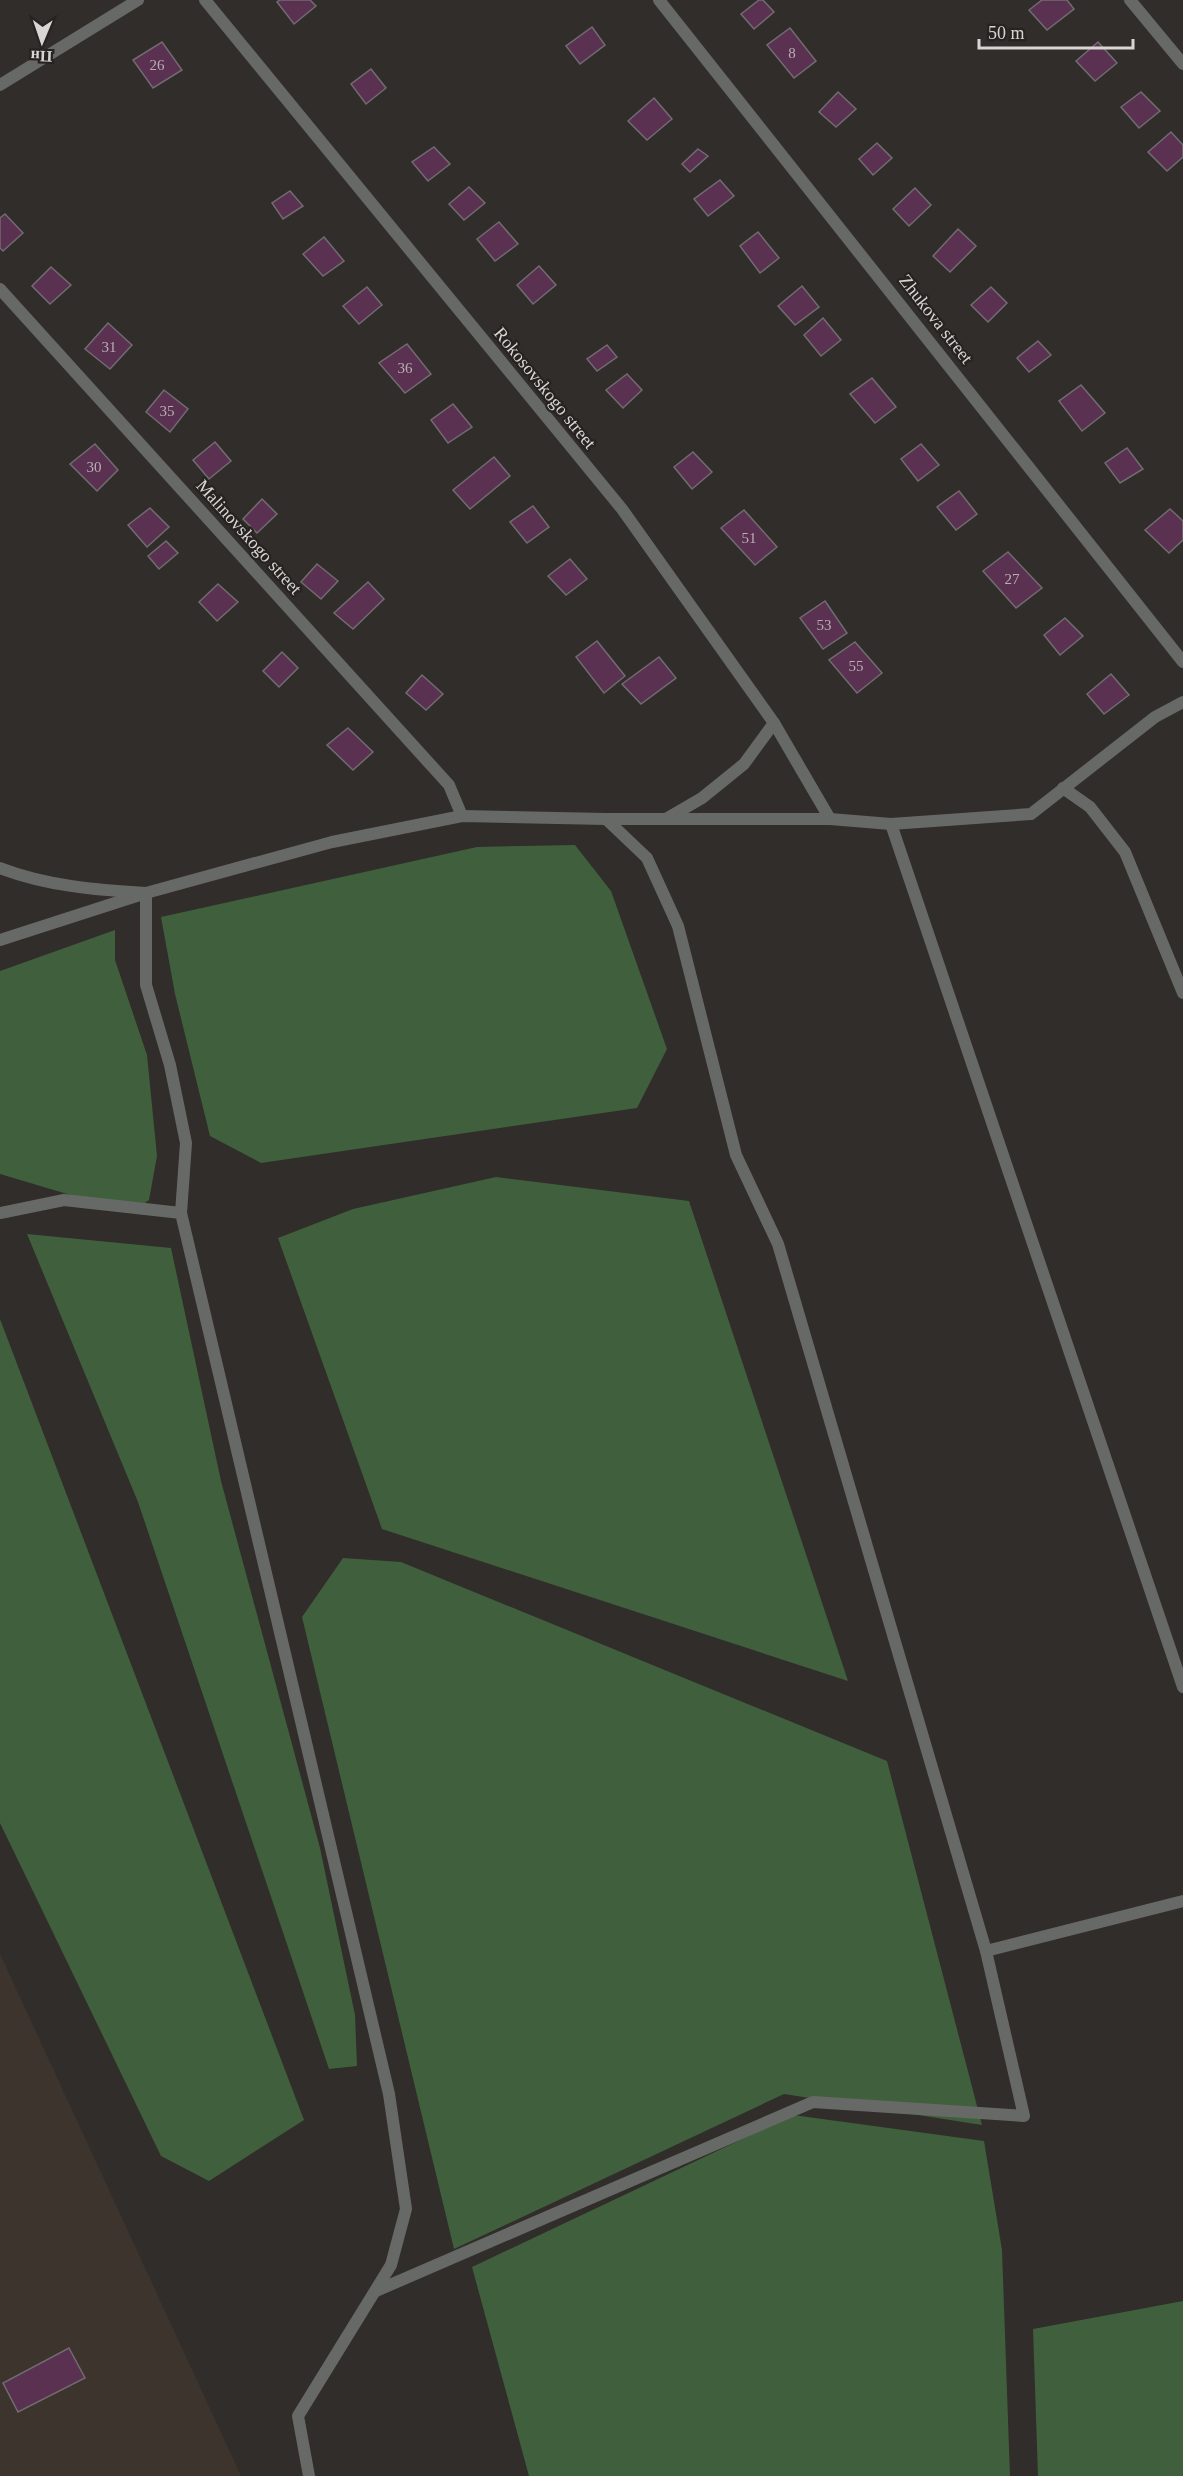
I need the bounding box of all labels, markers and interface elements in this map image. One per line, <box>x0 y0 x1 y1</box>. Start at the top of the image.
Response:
north arrow <box>12 12 72 72</box>
scale bar <box>979 12 1134 50</box>
text: 50 m <box>988 23 1025 43</box>
house number: 8 <box>788 45 796 61</box>
text: Пн <box>30 48 53 65</box>
house number: 26 <box>150 57 165 73</box>
street label: Zhukova street <box>895 271 977 367</box>
street label: Rokosovskogo street <box>490 323 600 453</box>
house number: 31 <box>102 339 117 355</box>
house number: 36 <box>398 360 413 376</box>
house number: 35 <box>160 403 175 419</box>
house number: 30 <box>87 459 102 475</box>
street label: Malinovskogo street <box>192 476 306 598</box>
house number: 51 <box>742 530 757 546</box>
house number: 27 <box>1005 571 1020 587</box>
house number: 53 <box>817 617 832 633</box>
house number: 55 <box>849 658 864 674</box>

